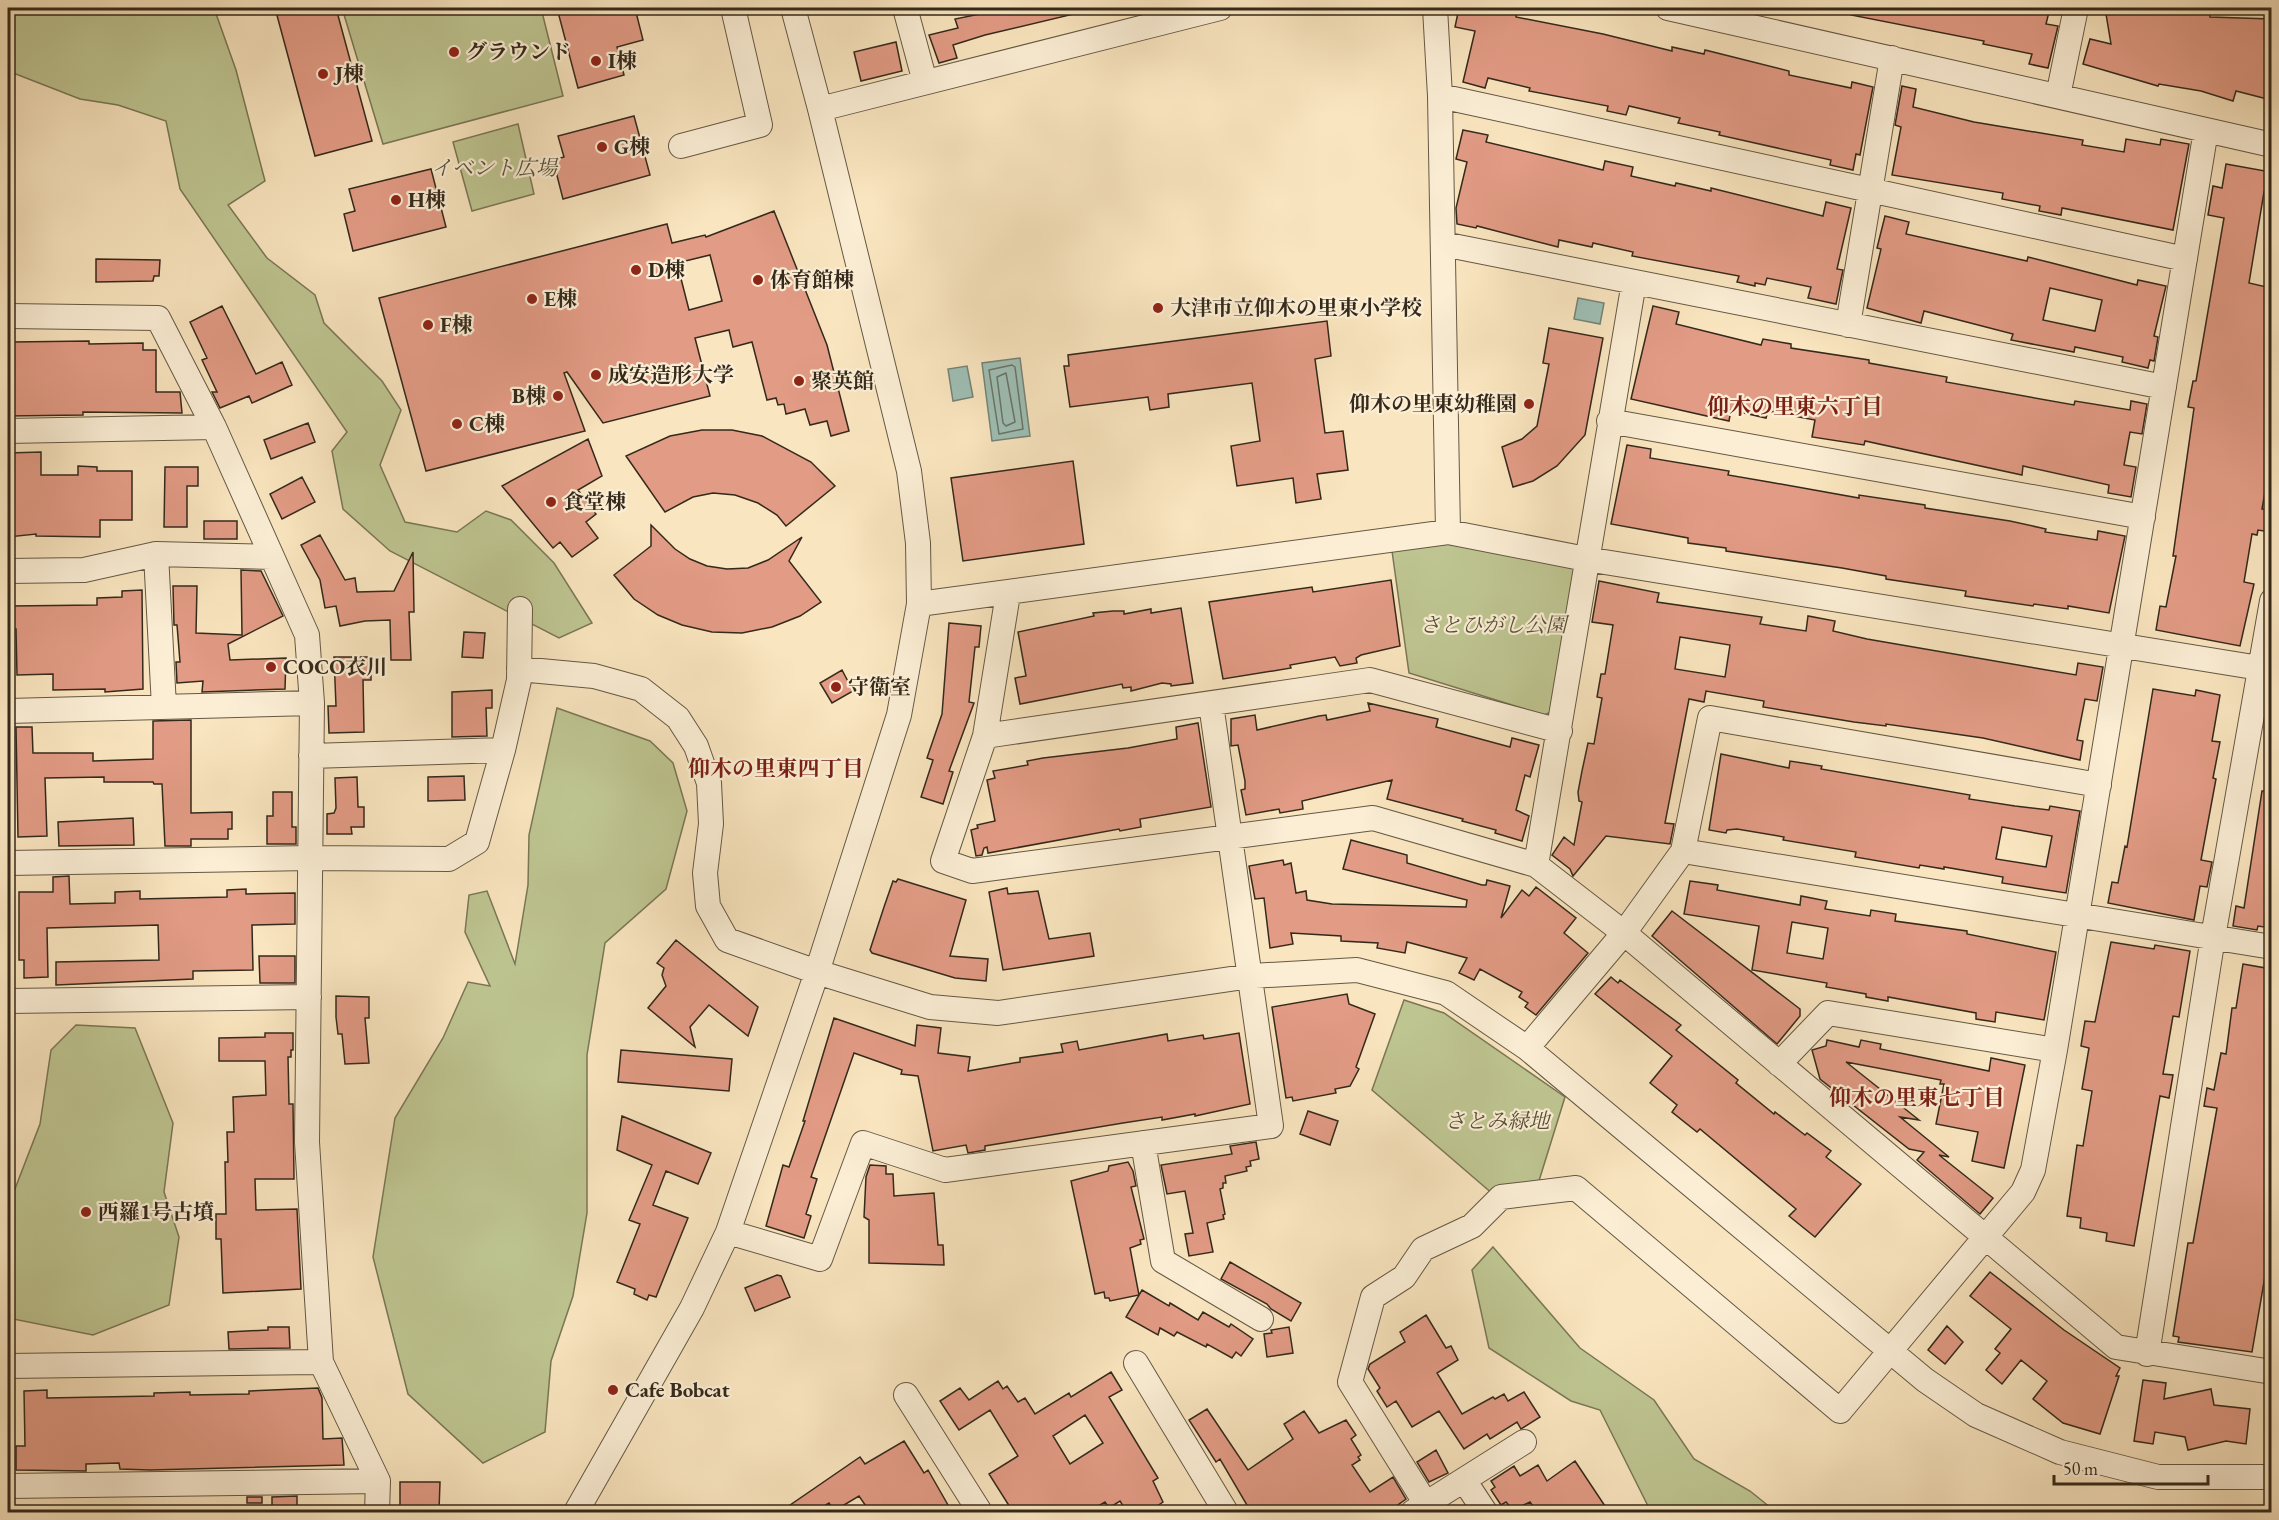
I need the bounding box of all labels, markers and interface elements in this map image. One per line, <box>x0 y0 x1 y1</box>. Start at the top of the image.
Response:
place label: グラウンド <box>466 38 571 65</box>
marker: グラウンド <box>447 45 461 59</box>
place label: I棟 <box>608 47 637 74</box>
marker: I棟 <box>589 54 603 68</box>
place label: J棟 <box>333 60 364 87</box>
marker: J棟 <box>316 67 330 81</box>
place label: G棟 <box>614 133 650 160</box>
marker: G棟 <box>595 140 609 154</box>
park label: イベント広場 <box>431 154 559 181</box>
place label: H棟 <box>408 186 446 213</box>
marker: H棟 <box>389 193 403 207</box>
place label: D棟 <box>648 256 685 283</box>
marker: D棟 <box>629 263 643 277</box>
place label: 体育館棟 <box>770 266 854 293</box>
marker: 体育館棟 <box>751 273 765 287</box>
place label: E棟 <box>544 285 577 312</box>
marker: E棟 <box>525 292 539 306</box>
place label: 大津市立仰木の里東小学校 <box>1170 294 1422 321</box>
marker: 大津市立仰木の里東小学校 <box>1151 301 1165 315</box>
place label: F棟 <box>440 311 472 338</box>
marker: F棟 <box>421 318 435 332</box>
place label: 成安造形大学 <box>608 361 734 388</box>
place label: 聚英館 <box>811 367 874 394</box>
marker: 成安造形大学 <box>589 368 603 382</box>
marker: 聚英館 <box>792 374 806 388</box>
place label: B棟 <box>512 382 546 409</box>
marker: B棟 <box>551 389 565 403</box>
place label: 仰木の里東幼稚園 <box>1349 390 1517 417</box>
district label: 仰木の里東六丁目 <box>1707 392 1883 421</box>
marker: 仰木の里東幼稚園 <box>1522 397 1536 411</box>
place label: C棟 <box>469 410 505 437</box>
marker: C棟 <box>450 417 464 431</box>
place label: 食堂棟 <box>563 488 626 515</box>
marker: 食堂棟 <box>544 495 558 509</box>
park label: さとひがし公園 <box>1420 611 1569 638</box>
place label: COCO衣川 <box>283 653 387 680</box>
marker: COCO衣川 <box>264 660 278 674</box>
place label: 守衛室 <box>848 673 911 700</box>
marker: 守衛室 <box>829 680 843 694</box>
district label: 仰木の里東四丁目 <box>688 754 864 783</box>
district label: 仰木の里東七丁目 <box>1829 1083 2005 1112</box>
park label: さとみ緑地 <box>1445 1107 1551 1134</box>
place label: 西羅1号古墳 <box>98 1198 214 1225</box>
marker: 西羅1号古墳 <box>79 1205 93 1219</box>
place label: Cafe Bobcat <box>625 1376 730 1403</box>
marker: Cafe Bobcat <box>606 1383 620 1397</box>
scale bar <box>2054 1448 2208 1486</box>
text: 50 m <box>2063 1457 2098 1480</box>

